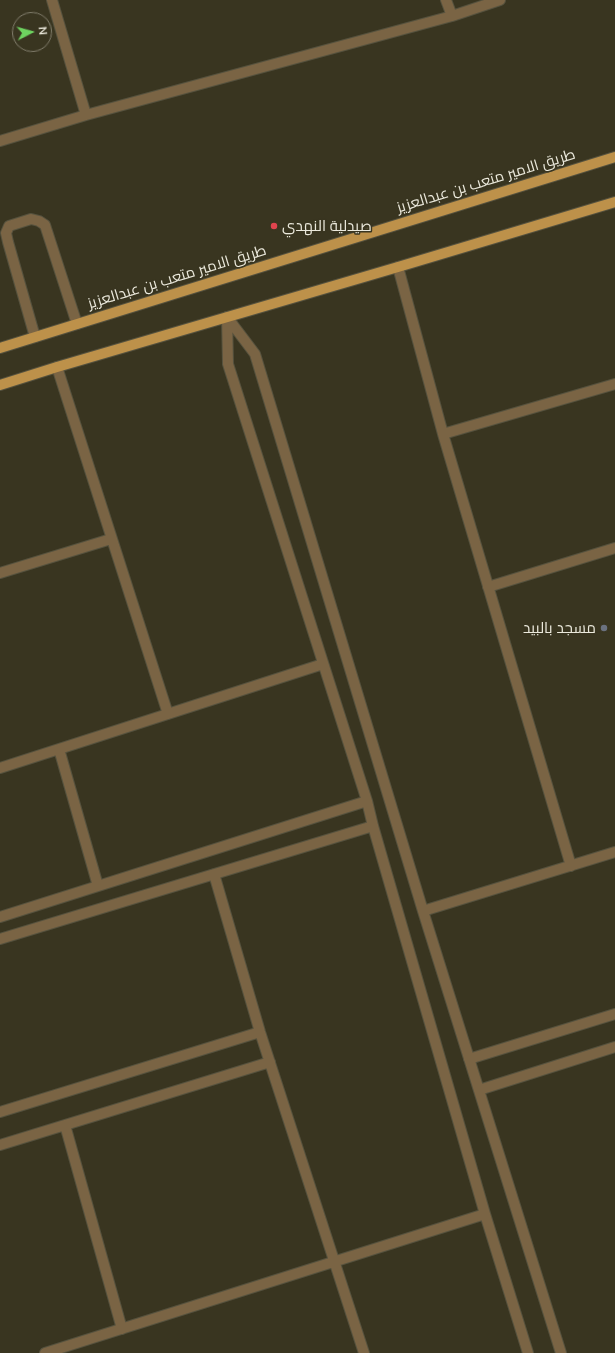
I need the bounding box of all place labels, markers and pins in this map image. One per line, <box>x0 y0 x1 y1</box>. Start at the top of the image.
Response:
place label: صيدلية النهدي <box>282 217 372 235</box>
marker: صيدلية النهدي <box>269 221 279 231</box>
place label: مسجد بالبيد <box>523 619 596 637</box>
marker: مسجد بالبيد <box>599 623 609 633</box>

